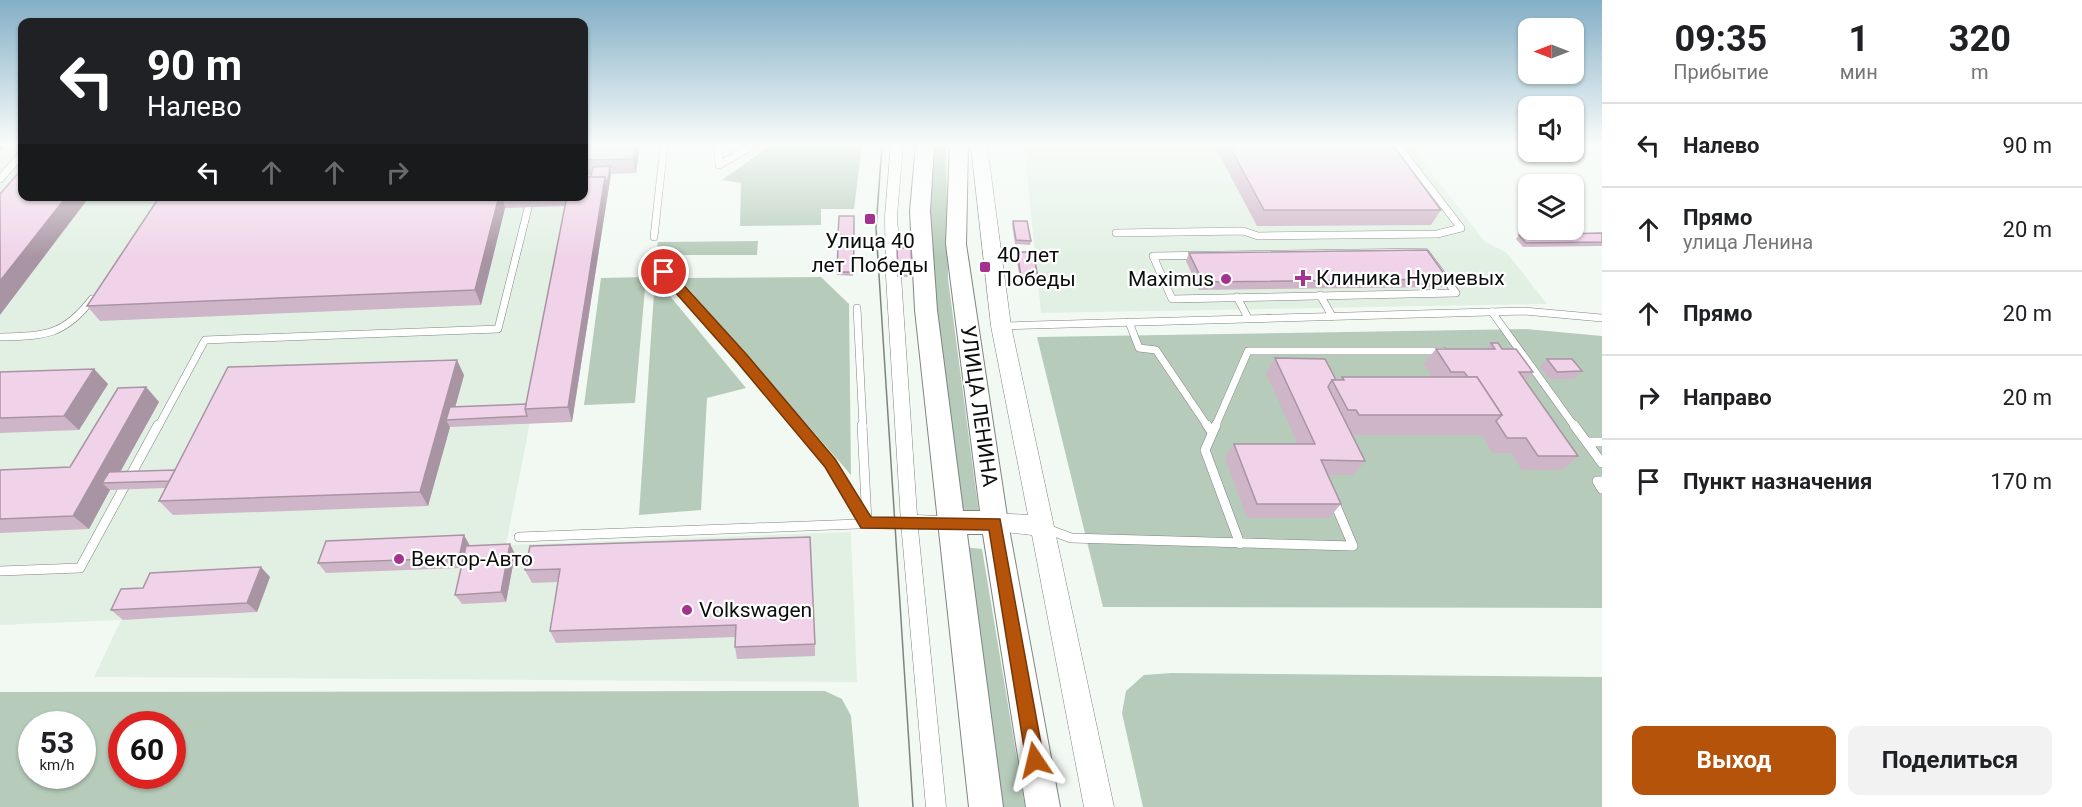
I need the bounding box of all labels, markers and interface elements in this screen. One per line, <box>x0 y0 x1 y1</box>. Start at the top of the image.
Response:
north arrow <box>1518 18 1584 84</box>
map controls <box>1518 18 1584 240</box>
text: 09:35 <box>1674 18 1767 60</box>
text: 1 <box>1848 18 1869 60</box>
text: 320 <box>1949 18 2011 60</box>
text: 90 m <box>147 41 242 90</box>
icon: left <box>48 42 126 120</box>
text: Прибытие <box>1673 60 1769 84</box>
text: мин <box>1840 60 1878 84</box>
text: m <box>1971 60 1989 84</box>
text: Налево <box>147 91 242 123</box>
button: sound <box>1518 96 1584 162</box>
icon: left <box>1632 129 1665 162</box>
text: Налево <box>1683 133 1760 158</box>
text: 90 m <box>2003 133 2052 158</box>
icon: left <box>192 156 225 189</box>
icon: ahead <box>255 156 288 189</box>
icon: ahead <box>318 156 351 189</box>
icon: right <box>381 156 414 189</box>
button: layers <box>1518 174 1584 240</box>
text: Прямо <box>1683 205 1752 230</box>
marker: Улица 40 лет Победы <box>863 212 877 226</box>
icon: ahead <box>1632 213 1665 246</box>
text: 20 m <box>2003 217 2052 242</box>
place label: Улица 40 лет Победы <box>811 229 929 277</box>
text: улица Ленина <box>1683 230 1813 254</box>
place label: 40 лет Победы <box>997 243 1076 291</box>
pin <box>638 246 689 297</box>
icon: arrive <box>647 255 680 288</box>
marker: 40 лет Победы <box>978 260 992 274</box>
place label: Клиника Нуриевых <box>1316 266 1505 290</box>
place label: Maximus <box>1128 267 1214 291</box>
marker: Клиника Нуриевых <box>1294 269 1312 287</box>
marker: Maximus <box>1219 272 1233 286</box>
icon: ahead <box>1632 297 1665 330</box>
text: Прямо <box>1683 301 1752 326</box>
text: 20 m <box>2003 301 2052 326</box>
street label: УЛИЦА ЛЕНИНА <box>956 324 1002 488</box>
icon: right <box>1632 381 1665 414</box>
text: Направо <box>1683 385 1772 410</box>
text: 20 m <box>2003 385 2052 410</box>
icon: arrive <box>1632 465 1665 498</box>
text: Пункт назначения <box>1683 469 1872 494</box>
text: 170 m <box>1990 469 2052 494</box>
place label: Вектор-Авто <box>411 547 533 571</box>
marker: Вектор-Авто <box>392 552 406 566</box>
place label: Volkswagen <box>699 598 812 622</box>
marker: Volkswagen <box>680 603 694 617</box>
speed limit sign: 60 <box>108 711 186 789</box>
text: 53 <box>40 725 74 760</box>
button: Выход <box>1632 726 1836 795</box>
button: Поделиться <box>1848 726 2052 795</box>
position arrow <box>1003 728 1067 792</box>
text: km/h <box>39 756 75 774</box>

